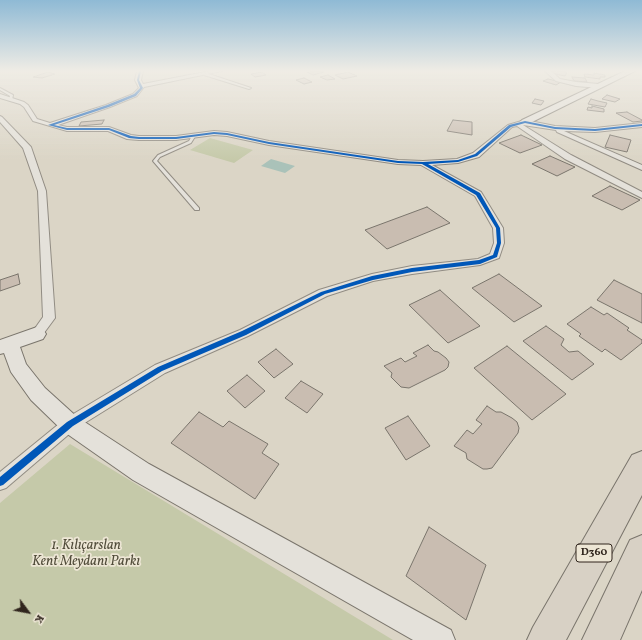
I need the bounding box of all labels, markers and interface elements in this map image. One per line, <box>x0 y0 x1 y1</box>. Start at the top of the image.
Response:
park label: 1. Kılıçarslan Kent Meydanı Parkı <box>32 538 140 570</box>
road number: D360 <box>576 544 612 562</box>
north arrow <box>8 592 48 632</box>
text: K <box>30 611 47 626</box>

